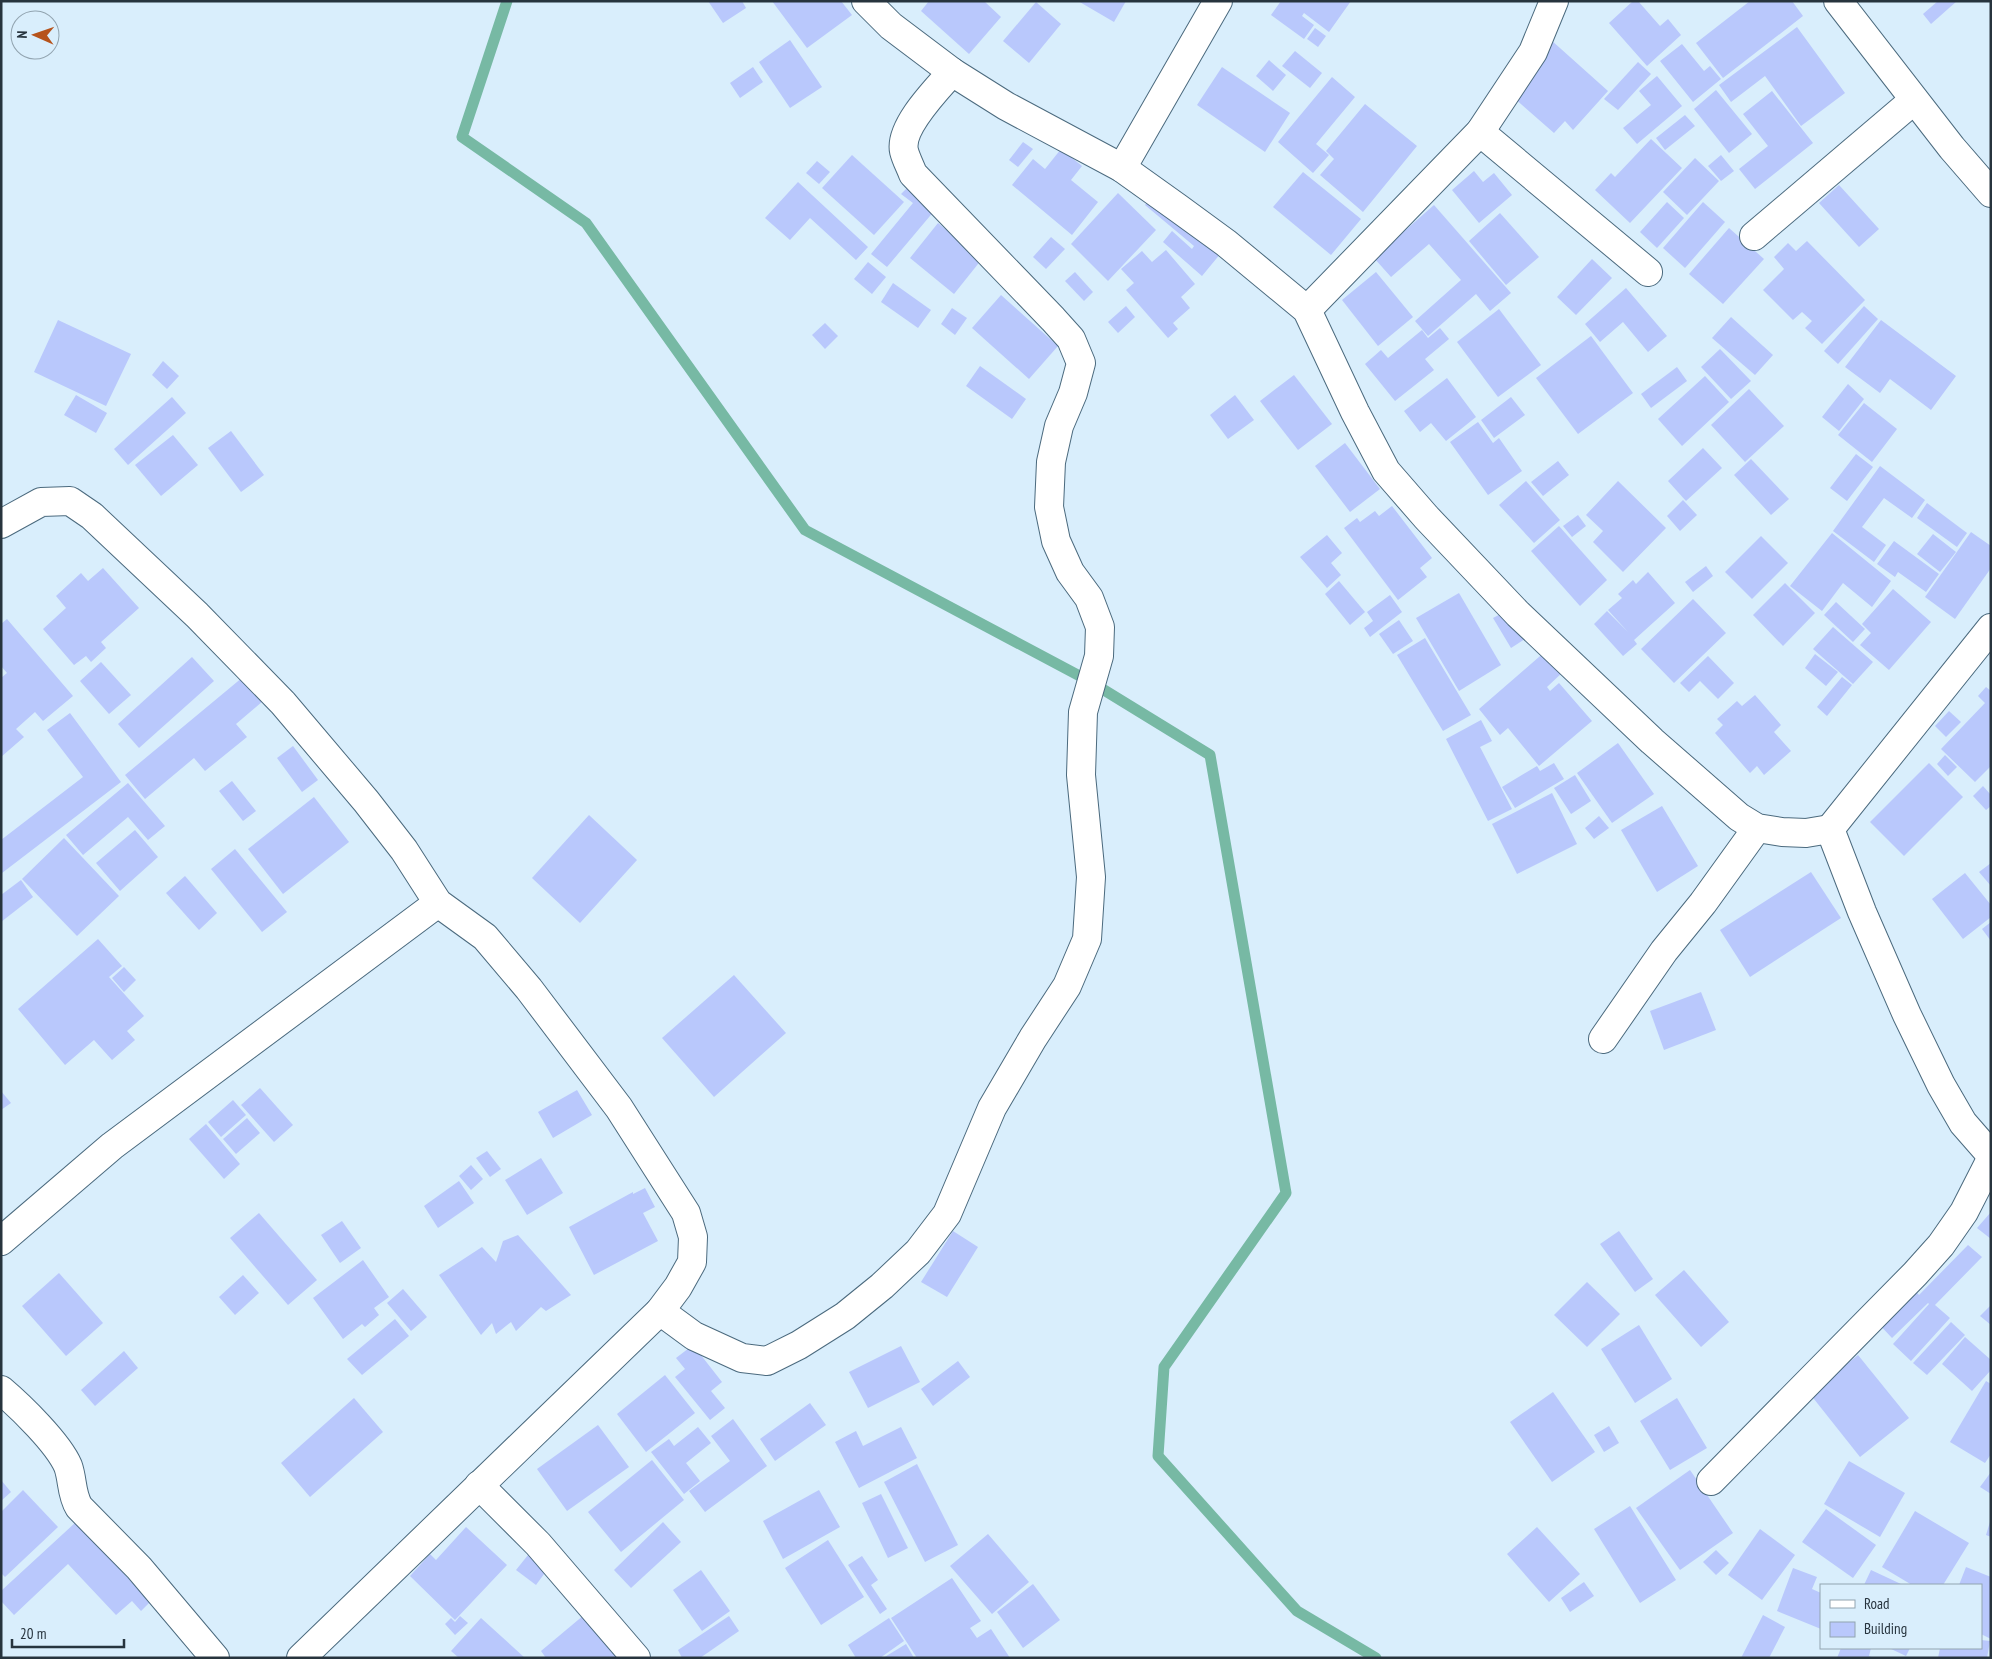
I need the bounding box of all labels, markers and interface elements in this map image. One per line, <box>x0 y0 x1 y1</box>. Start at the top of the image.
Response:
north arrow <box>10 10 60 60</box>
text: N <box>13 30 31 39</box>
legend <box>1820 1584 1982 1649</box>
text: Road <box>1864 1594 1890 1613</box>
scale bar <box>12 1616 125 1648</box>
text: Building <box>1864 1619 1907 1638</box>
text: 20 m <box>20 1624 46 1643</box>

